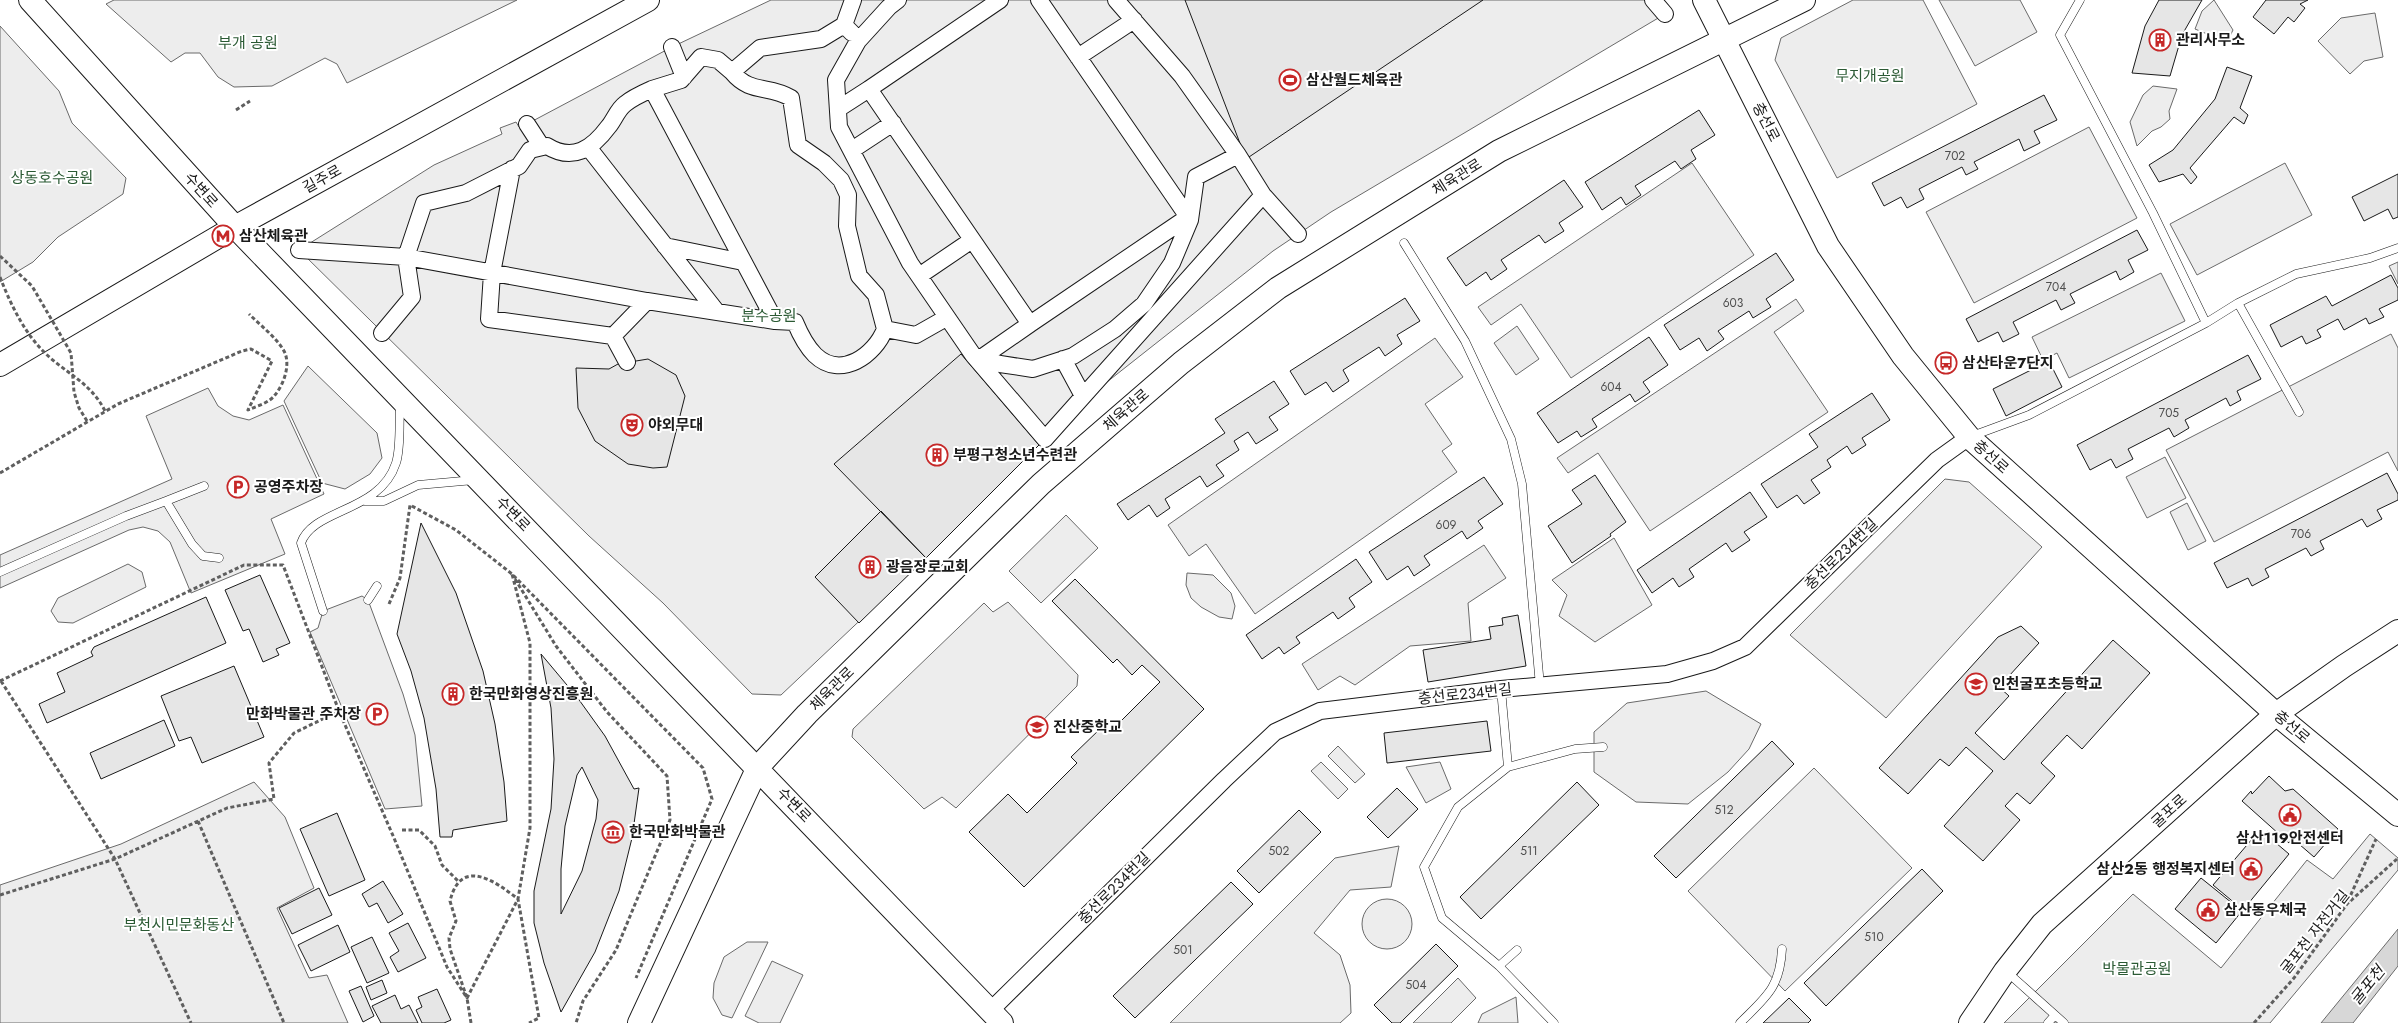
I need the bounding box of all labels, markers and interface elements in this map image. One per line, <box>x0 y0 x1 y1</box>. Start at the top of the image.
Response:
building icon: 관리사무소 <box>2148 28 2172 52</box>
place label: 관리사무소 <box>2176 29 2245 51</box>
park label: 부개 공원 <box>218 32 278 54</box>
park label: 무지개공원 <box>1835 65 1905 87</box>
sports icon: 삼산월드체육관 <box>1278 68 1302 92</box>
place label: 삼산월드체육관 <box>1306 69 1403 91</box>
street label: 충선로 <box>1747 99 1785 145</box>
house number: 702 <box>1945 147 1965 165</box>
street label: 체육관로 <box>1428 153 1486 201</box>
street label: 길주로 <box>299 159 345 199</box>
park label: 상동호수공원 <box>11 167 93 189</box>
street label: 수변로 <box>179 167 223 213</box>
metro station icon: 삼산체육관 <box>211 224 235 248</box>
place label: 삼산체육관 <box>239 225 308 247</box>
house number: 704 <box>2046 278 2066 296</box>
house number: 603 <box>1723 294 1744 312</box>
park label: 분수공원 <box>741 305 797 327</box>
bus stop icon: 삼산타운7단지 <box>1934 351 1958 375</box>
place label: 삼산타운7단지 <box>1962 352 2054 374</box>
house number: 604 <box>1600 378 1622 396</box>
street label: 체육관로 <box>1098 384 1154 436</box>
house number: 705 <box>2159 404 2179 422</box>
theatre icon: 야외무대 <box>620 413 644 437</box>
place label: 야외무대 <box>648 414 703 436</box>
street label: 충선로 <box>1968 435 2014 479</box>
building icon: 부평구청소년수련관 <box>925 443 949 467</box>
place label: 부평구청소년수련관 <box>953 444 1077 466</box>
parking icon: 공영주차장 <box>226 475 250 499</box>
place label: 공영주차장 <box>254 476 323 498</box>
street label: 수변로 <box>491 491 535 537</box>
street label: 충선로234번길 <box>1799 513 1883 595</box>
house number: 609 <box>1435 516 1457 534</box>
house number: 706 <box>2291 525 2311 543</box>
building icon: 광음장로교회 <box>858 555 882 579</box>
place label: 광음장로교회 <box>886 556 969 578</box>
street label: 체육관로 <box>805 662 859 716</box>
school or university icon: 인천굴포초등학교 <box>1964 672 1988 696</box>
place label: 인천굴포초등학교 <box>1992 673 2103 695</box>
street label: 충선로234번길 <box>1417 678 1513 710</box>
building icon: 한국만화영상진흥원 <box>441 682 465 706</box>
place label: 한국만화영상진흥원 <box>469 683 593 705</box>
parking icon: 만화박물관 주차장 <box>365 702 389 726</box>
place label: 만화박물관 주차장 <box>246 703 361 725</box>
street label: 충선로 <box>2269 705 2315 749</box>
school or university icon: 진산중학교 <box>1025 715 1049 739</box>
place label: 진산중학교 <box>1053 716 1122 738</box>
street label: 수변로 <box>772 782 816 828</box>
street label: 굴포로 <box>2146 789 2192 833</box>
house number: 512 <box>1715 801 1734 819</box>
public building icon: 삼산119안전센터 <box>2278 803 2302 827</box>
museum icon: 한국만화박물관 <box>601 820 625 844</box>
place label: 한국만화박물관 <box>629 821 726 843</box>
place label: 삼산119안전센터 <box>2236 827 2344 849</box>
house number: 502 <box>1269 842 1290 860</box>
house number: 511 <box>1520 842 1538 860</box>
street label: 충선로234번길 <box>1073 847 1155 929</box>
public building icon: 삼산2동 행정복지센터 <box>2239 857 2263 881</box>
place label: 삼산2동 행정복지센터 <box>2096 858 2235 880</box>
street label: 굴포천 자전거길 <box>2275 885 2355 979</box>
public building icon: 삼산동우체국 <box>2196 898 2220 922</box>
place label: 삼산동우체국 <box>2224 899 2307 921</box>
park label: 부천시민문화동산 <box>124 914 234 936</box>
house number: 510 <box>1864 928 1884 946</box>
house number: 501 <box>1173 941 1193 959</box>
park label: 박물관공원 <box>2102 958 2172 980</box>
water label: 굴포천 <box>2345 959 2392 1010</box>
house number: 504 <box>1406 976 1426 994</box>

